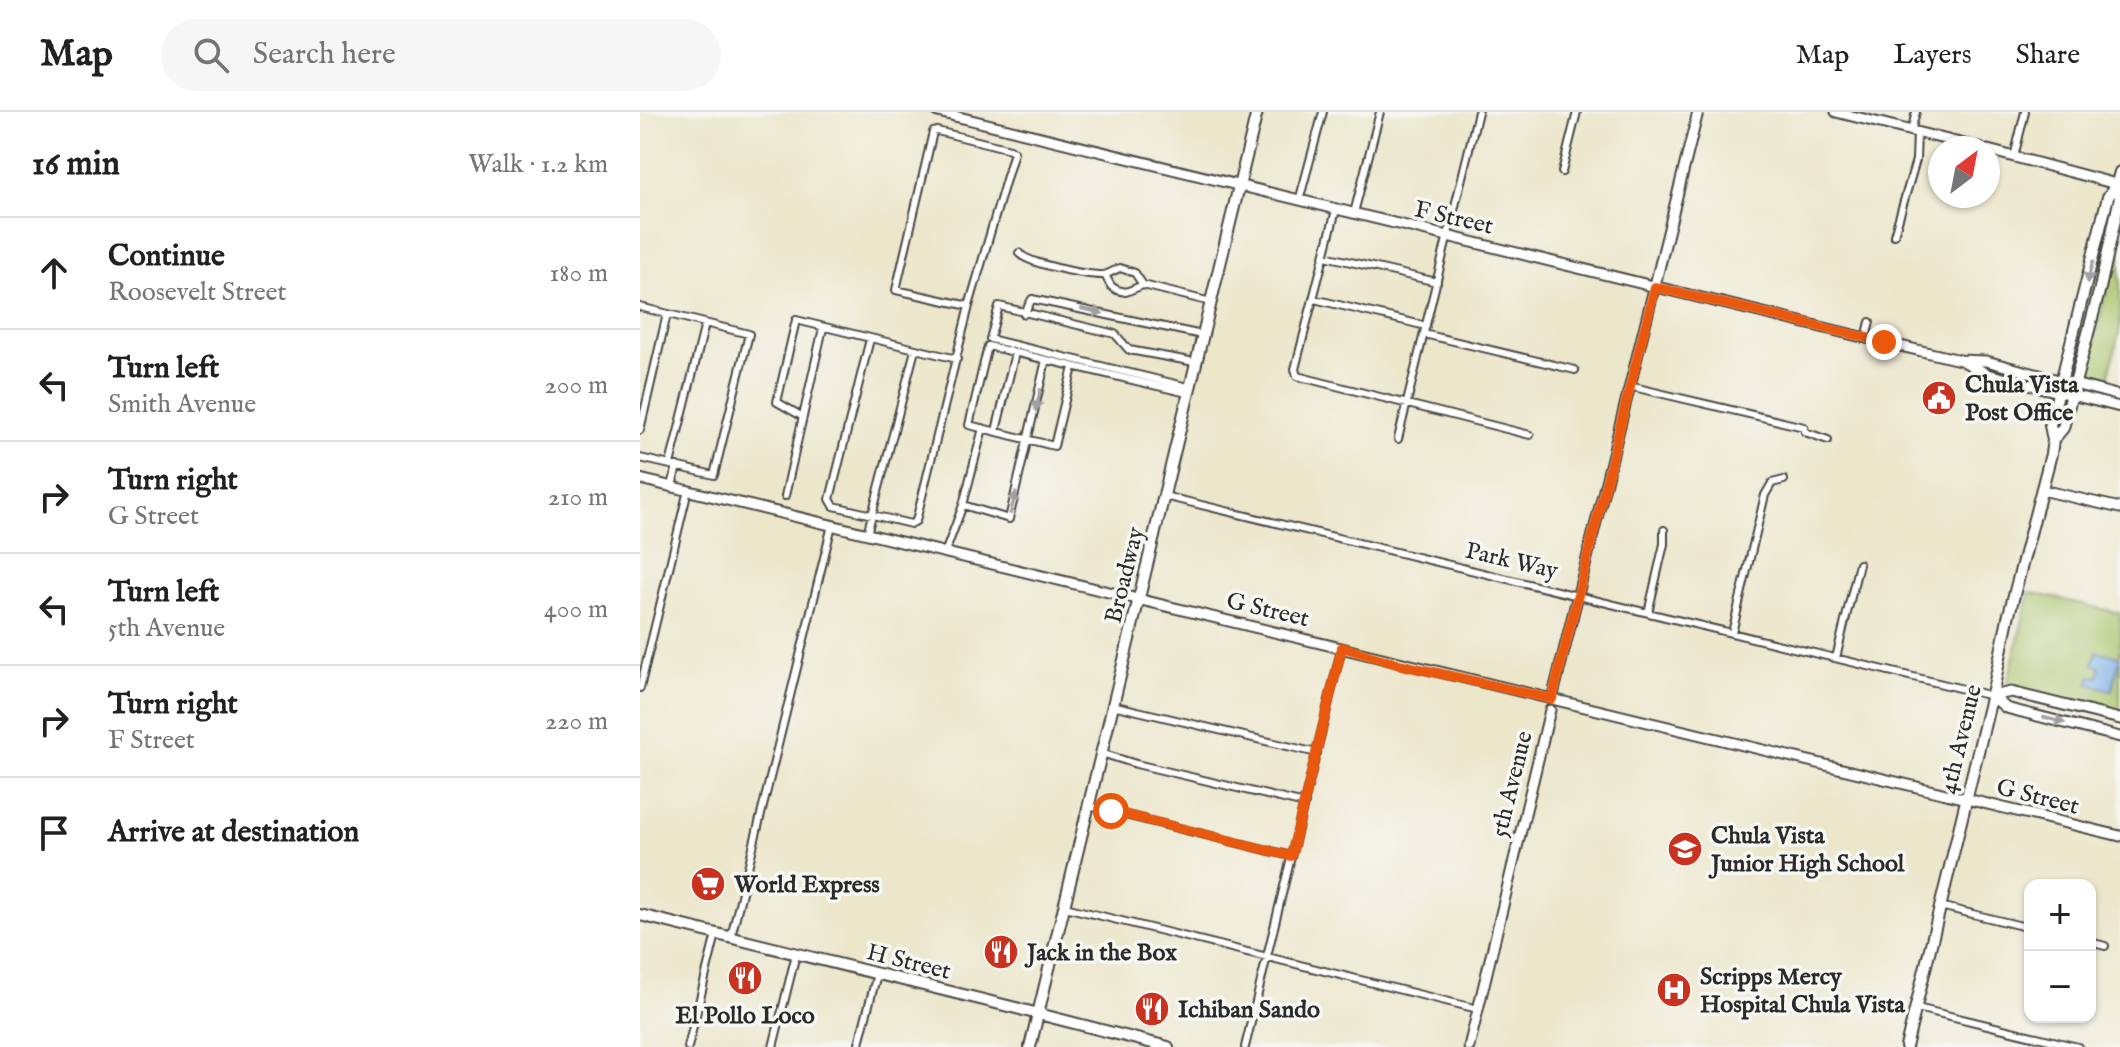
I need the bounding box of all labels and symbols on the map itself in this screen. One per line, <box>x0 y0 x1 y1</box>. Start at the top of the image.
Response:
north arrow <box>1928 136 2000 208</box>
street label: F Street <box>1411 194 1496 243</box>
one-way arrow <box>2083 259 2095 284</box>
one-way arrow <box>1079 305 1104 318</box>
route end <box>1866 324 1902 360</box>
place label: Chula Vista Post Office <box>1965 370 2079 429</box>
public building icon: Chula Vista Post Office <box>1920 379 1958 417</box>
one-way arrow <box>1031 387 1043 412</box>
one-way arrow <box>1008 490 1020 515</box>
street label: Broadway <box>1099 524 1152 627</box>
street label: Park Way <box>1462 536 1561 587</box>
street label: G Street <box>1223 586 1312 635</box>
street label: 4th Avenue <box>1933 682 1990 797</box>
one-way arrow <box>2042 715 2067 727</box>
street label: 5th Avenue <box>1484 728 1541 841</box>
street label: G Street <box>1993 772 2082 823</box>
route start <box>1093 793 1129 829</box>
place label: Chula Vista Junior High School <box>1708 821 1905 880</box>
school or university icon: Chula Vista Junior High School <box>1666 830 1704 868</box>
supermarket icon: World Express <box>689 865 727 903</box>
place label: World Express <box>733 870 880 901</box>
restaurant icon: Jack in the Box <box>982 933 1020 971</box>
street label: H Street <box>863 937 954 988</box>
place label: Jack in the Box <box>1024 938 1177 969</box>
restaurant icon: El Pollo Loco <box>726 959 764 997</box>
place label: Scripps Mercy Hospital Chula Vista <box>1700 962 1905 1021</box>
hospital icon: Scripps Mercy Hospital Chula Vista <box>1655 971 1693 1009</box>
restaurant icon: Ichiban Sando <box>1133 990 1171 1028</box>
place label: Ichiban Sando <box>1178 995 1320 1026</box>
place label: El Pollo Loco <box>675 1001 815 1032</box>

